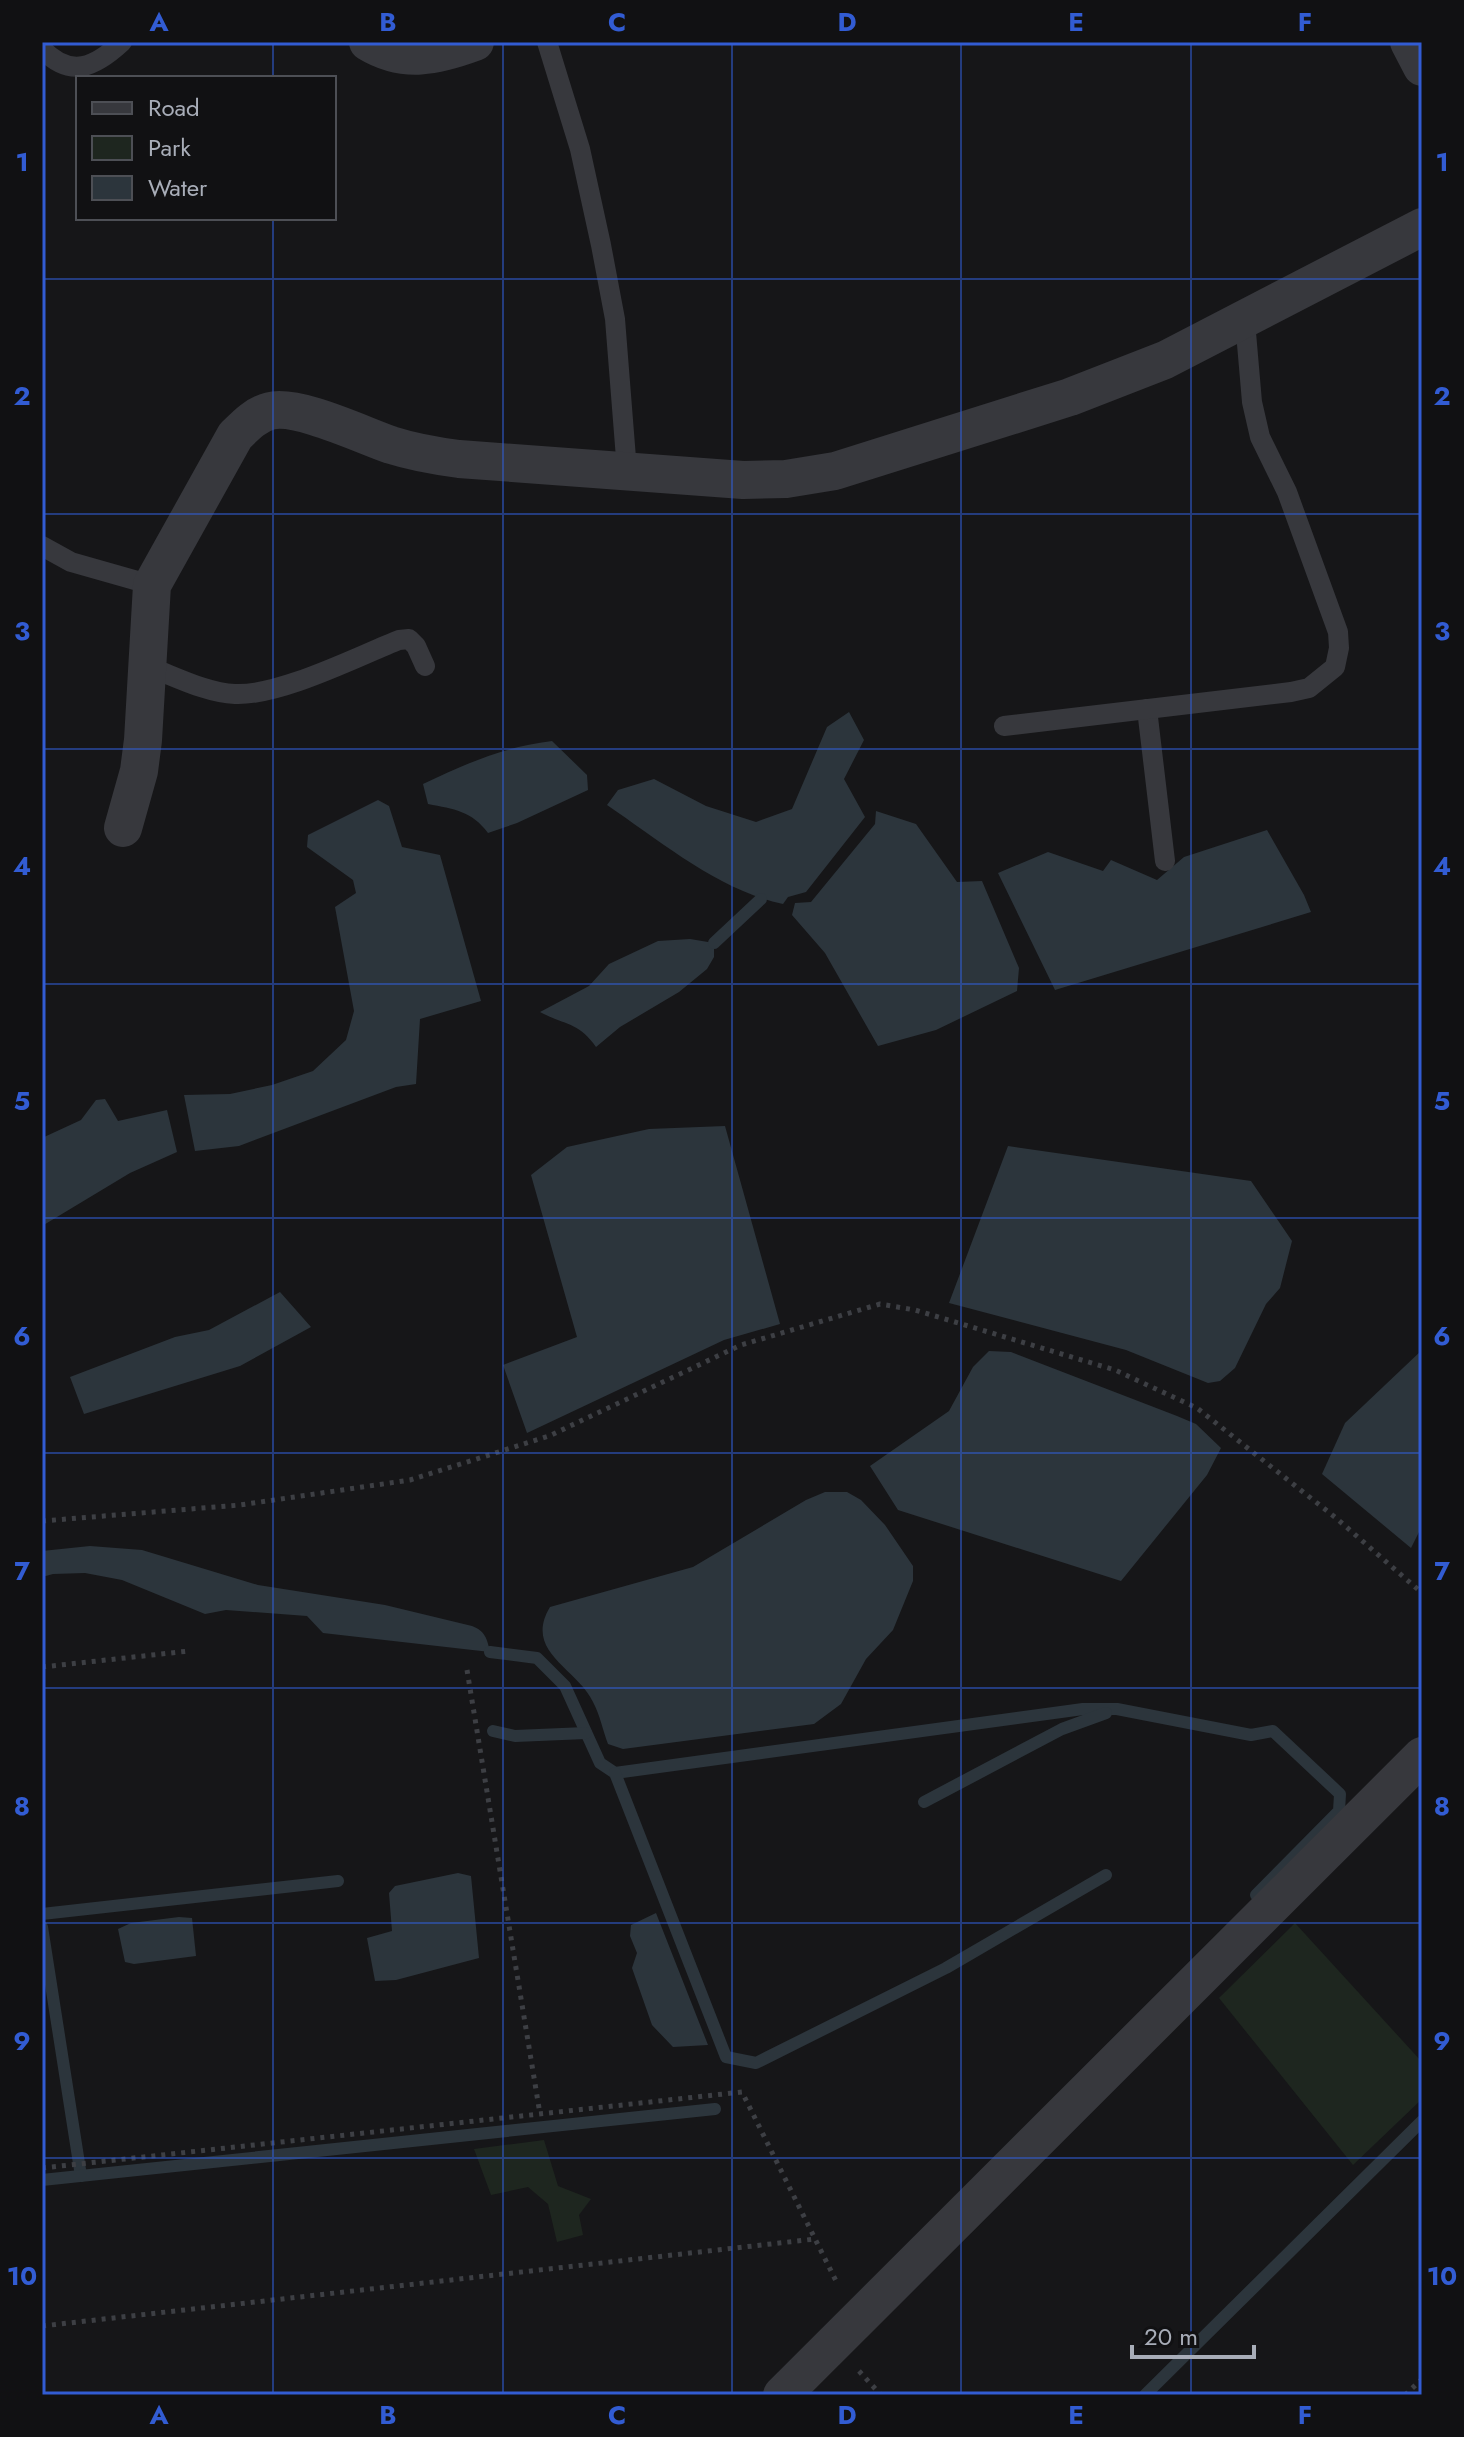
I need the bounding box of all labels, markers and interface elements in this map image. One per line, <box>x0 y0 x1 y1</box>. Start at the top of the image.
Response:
text: A <box>148 3 169 41</box>
text: B <box>379 3 397 41</box>
text: C <box>608 3 626 41</box>
text: D <box>837 3 857 41</box>
text: E <box>1068 3 1084 41</box>
text: F <box>1298 3 1312 41</box>
legend <box>76 76 336 220</box>
text: Road <box>148 90 200 125</box>
text: Park <box>148 130 191 165</box>
text: 1 <box>15 143 29 181</box>
text: 1 <box>1435 143 1449 181</box>
text: Water <box>148 170 208 205</box>
text: 2 <box>13 377 31 415</box>
text: 2 <box>1433 377 1451 415</box>
text: 3 <box>14 612 30 650</box>
text: 3 <box>1434 612 1450 650</box>
text: 4 <box>13 847 31 885</box>
text: 4 <box>1433 847 1451 885</box>
text: 5 <box>14 1082 30 1120</box>
text: 5 <box>1434 1082 1450 1120</box>
text: 6 <box>13 1317 31 1355</box>
text: 6 <box>1433 1317 1451 1355</box>
text: 7 <box>14 1552 30 1590</box>
text: 7 <box>1434 1552 1450 1590</box>
text: 8 <box>14 1787 30 1825</box>
text: 8 <box>1434 1787 1450 1825</box>
text: 9 <box>13 2022 31 2060</box>
text: 9 <box>1433 2022 1451 2060</box>
text: 10 <box>7 2257 37 2295</box>
text: 10 <box>1427 2257 1457 2295</box>
scale bar <box>1132 2309 1254 2359</box>
text: 20 m <box>1144 2319 1198 2354</box>
text: A <box>148 2396 169 2434</box>
text: B <box>379 2396 397 2434</box>
text: C <box>608 2396 626 2434</box>
text: D <box>837 2396 857 2434</box>
text: E <box>1068 2396 1084 2434</box>
text: F <box>1298 2396 1312 2434</box>

